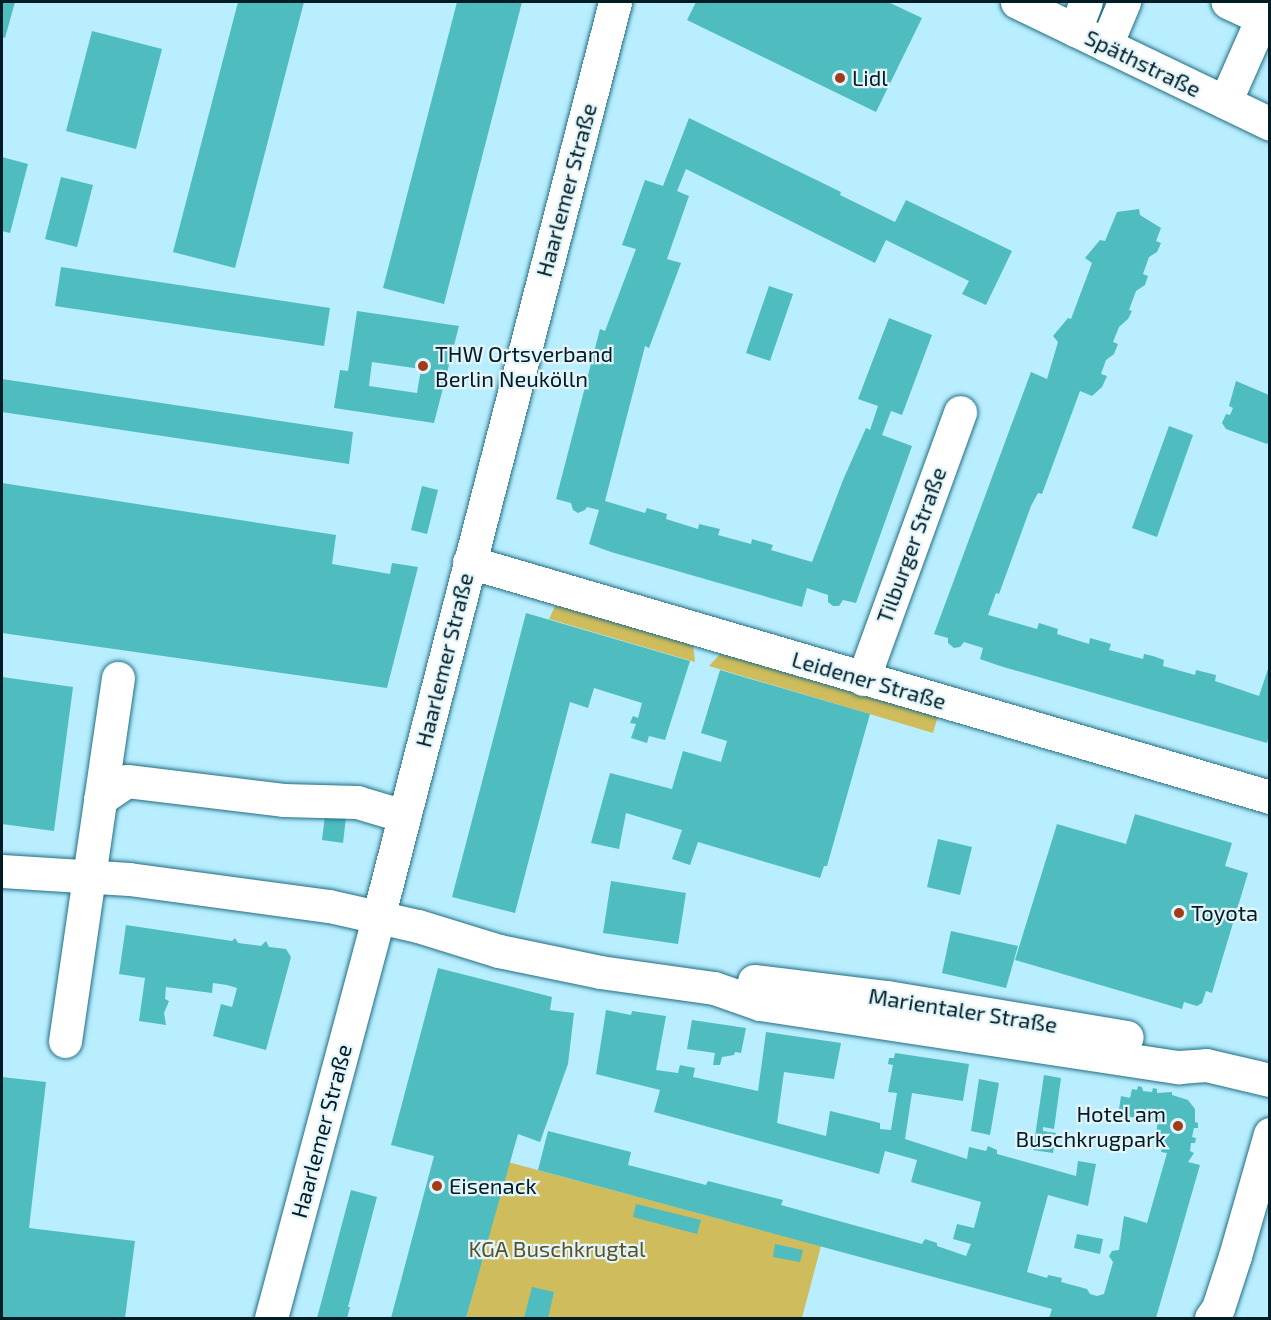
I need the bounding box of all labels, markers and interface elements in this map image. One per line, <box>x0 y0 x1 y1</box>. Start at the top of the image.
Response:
street label: Späthstraße <box>1081 24 1205 102</box>
place label: Lidl <box>852 65 888 91</box>
marker: Lidl <box>833 71 847 85</box>
street label: Haarlemer Straße <box>530 100 602 280</box>
place label: THW Ortsverband Berlin Neukölln <box>435 340 613 392</box>
marker: THW Ortsverband Berlin Neukölln <box>416 359 430 373</box>
street label: Tilburger Straße <box>870 463 952 627</box>
street label: Haarlemer Straße <box>410 570 478 750</box>
street label: Leidener Straße <box>789 645 949 715</box>
place label: Toyota <box>1191 900 1258 926</box>
marker: Toyota <box>1172 906 1186 920</box>
street label: Marientaler Straße <box>867 982 1059 1038</box>
street label: Haarlemer Straße <box>285 1041 357 1221</box>
place label: Hotel am Buschkrugpark <box>1015 1100 1166 1152</box>
marker: Hotel am Buschkrugpark <box>1171 1119 1185 1133</box>
place label: Eisenack <box>449 1173 537 1199</box>
marker: Eisenack <box>430 1179 444 1193</box>
park label: KGA Buschkrugtal <box>468 1236 646 1262</box>

